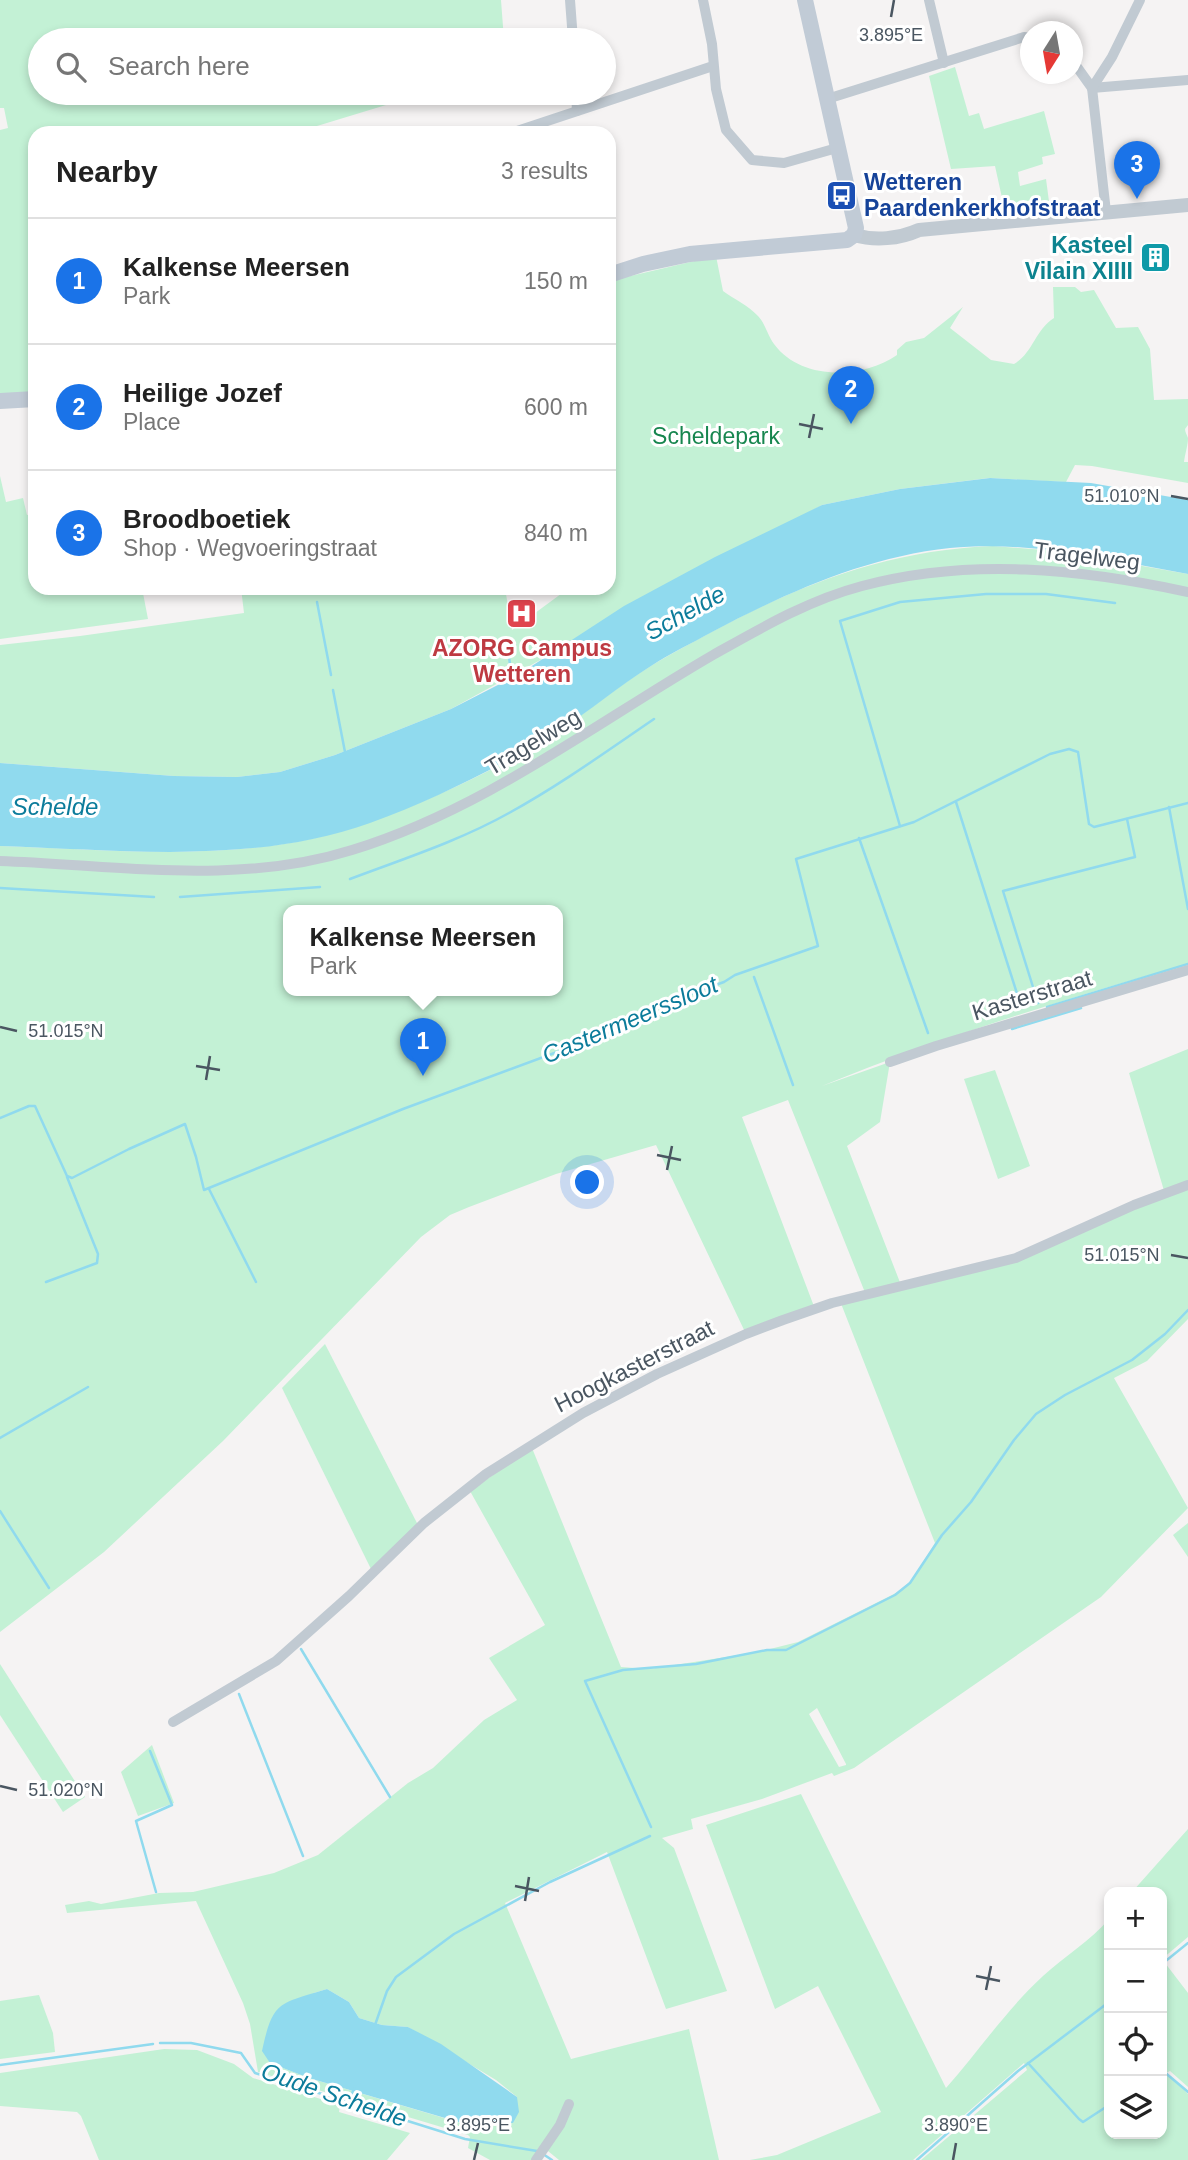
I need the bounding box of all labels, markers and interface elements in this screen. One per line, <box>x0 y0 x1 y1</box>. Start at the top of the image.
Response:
north arrow <box>1020 21 1083 84</box>
text: 3.895°E <box>859 25 923 45</box>
search box <box>28 28 616 105</box>
icon: search <box>52 48 90 86</box>
text: Search here <box>108 51 250 81</box>
pin: 3 <box>1114 141 1160 199</box>
text: Nearby <box>56 155 158 188</box>
text: 3 results <box>501 158 588 184</box>
place label: Wetteren Paardenkerkhofstraat <box>864 169 1101 221</box>
bus stop icon: Wetteren Paardenkerkhofstraat <box>824 178 858 212</box>
place label: Kasteel Vilain XIIII <box>1025 232 1133 284</box>
building icon: Kasteel Vilain XIIII <box>1139 241 1173 275</box>
text: Kalkense Meersen <box>123 252 350 282</box>
text: 1 <box>73 268 85 294</box>
text: 150 m <box>524 268 588 294</box>
text: Park <box>123 283 170 309</box>
pin: 2 <box>828 366 874 424</box>
text: Heilige Jozef <box>123 378 282 408</box>
text: 2 <box>73 394 85 420</box>
text: 600 m <box>524 394 588 420</box>
text: Place <box>123 409 181 435</box>
park label: Scheldepark <box>652 423 780 449</box>
text: 51.010°N <box>1084 486 1160 506</box>
text: Broodboetiek <box>123 504 291 534</box>
text: 3 <box>73 520 85 546</box>
text: 840 m <box>524 520 588 546</box>
text: Shop · Wegvoeringstraat <box>123 535 377 561</box>
street label: Tragelweg <box>1033 537 1141 575</box>
water label: Schelde <box>640 580 729 645</box>
hospital icon: AZORG Campus Wetteren <box>505 597 539 631</box>
place label: AZORG Campus Wetteren <box>432 635 612 687</box>
street label: Tragelweg <box>481 703 585 781</box>
water label: Schelde <box>12 793 98 820</box>
popup <box>283 905 563 996</box>
text: Kalkense Meersen <box>310 922 536 952</box>
text: Park <box>310 953 357 979</box>
street label: Kasterstraat <box>969 964 1096 1026</box>
water label: Castermeerssloot <box>538 970 723 1069</box>
pin: 1 <box>400 1018 446 1076</box>
text: 51.015°N <box>28 1021 104 1041</box>
your location <box>570 1165 604 1199</box>
text: 51.015°N <box>1084 1245 1160 1265</box>
street label: Hoogkasterstraat <box>550 1314 718 1417</box>
text: 51.020°N <box>28 1780 104 1800</box>
map controls <box>1104 1887 1167 2139</box>
button: + <box>1104 1887 1167 1950</box>
button: − <box>1104 1950 1167 2013</box>
button: locate <box>1104 2013 1167 2076</box>
water label: Oude Schelde <box>258 2057 410 2132</box>
button: layers <box>1104 2076 1167 2139</box>
text: 3.895°E <box>446 2115 510 2135</box>
text: 3.890°E <box>924 2115 988 2135</box>

